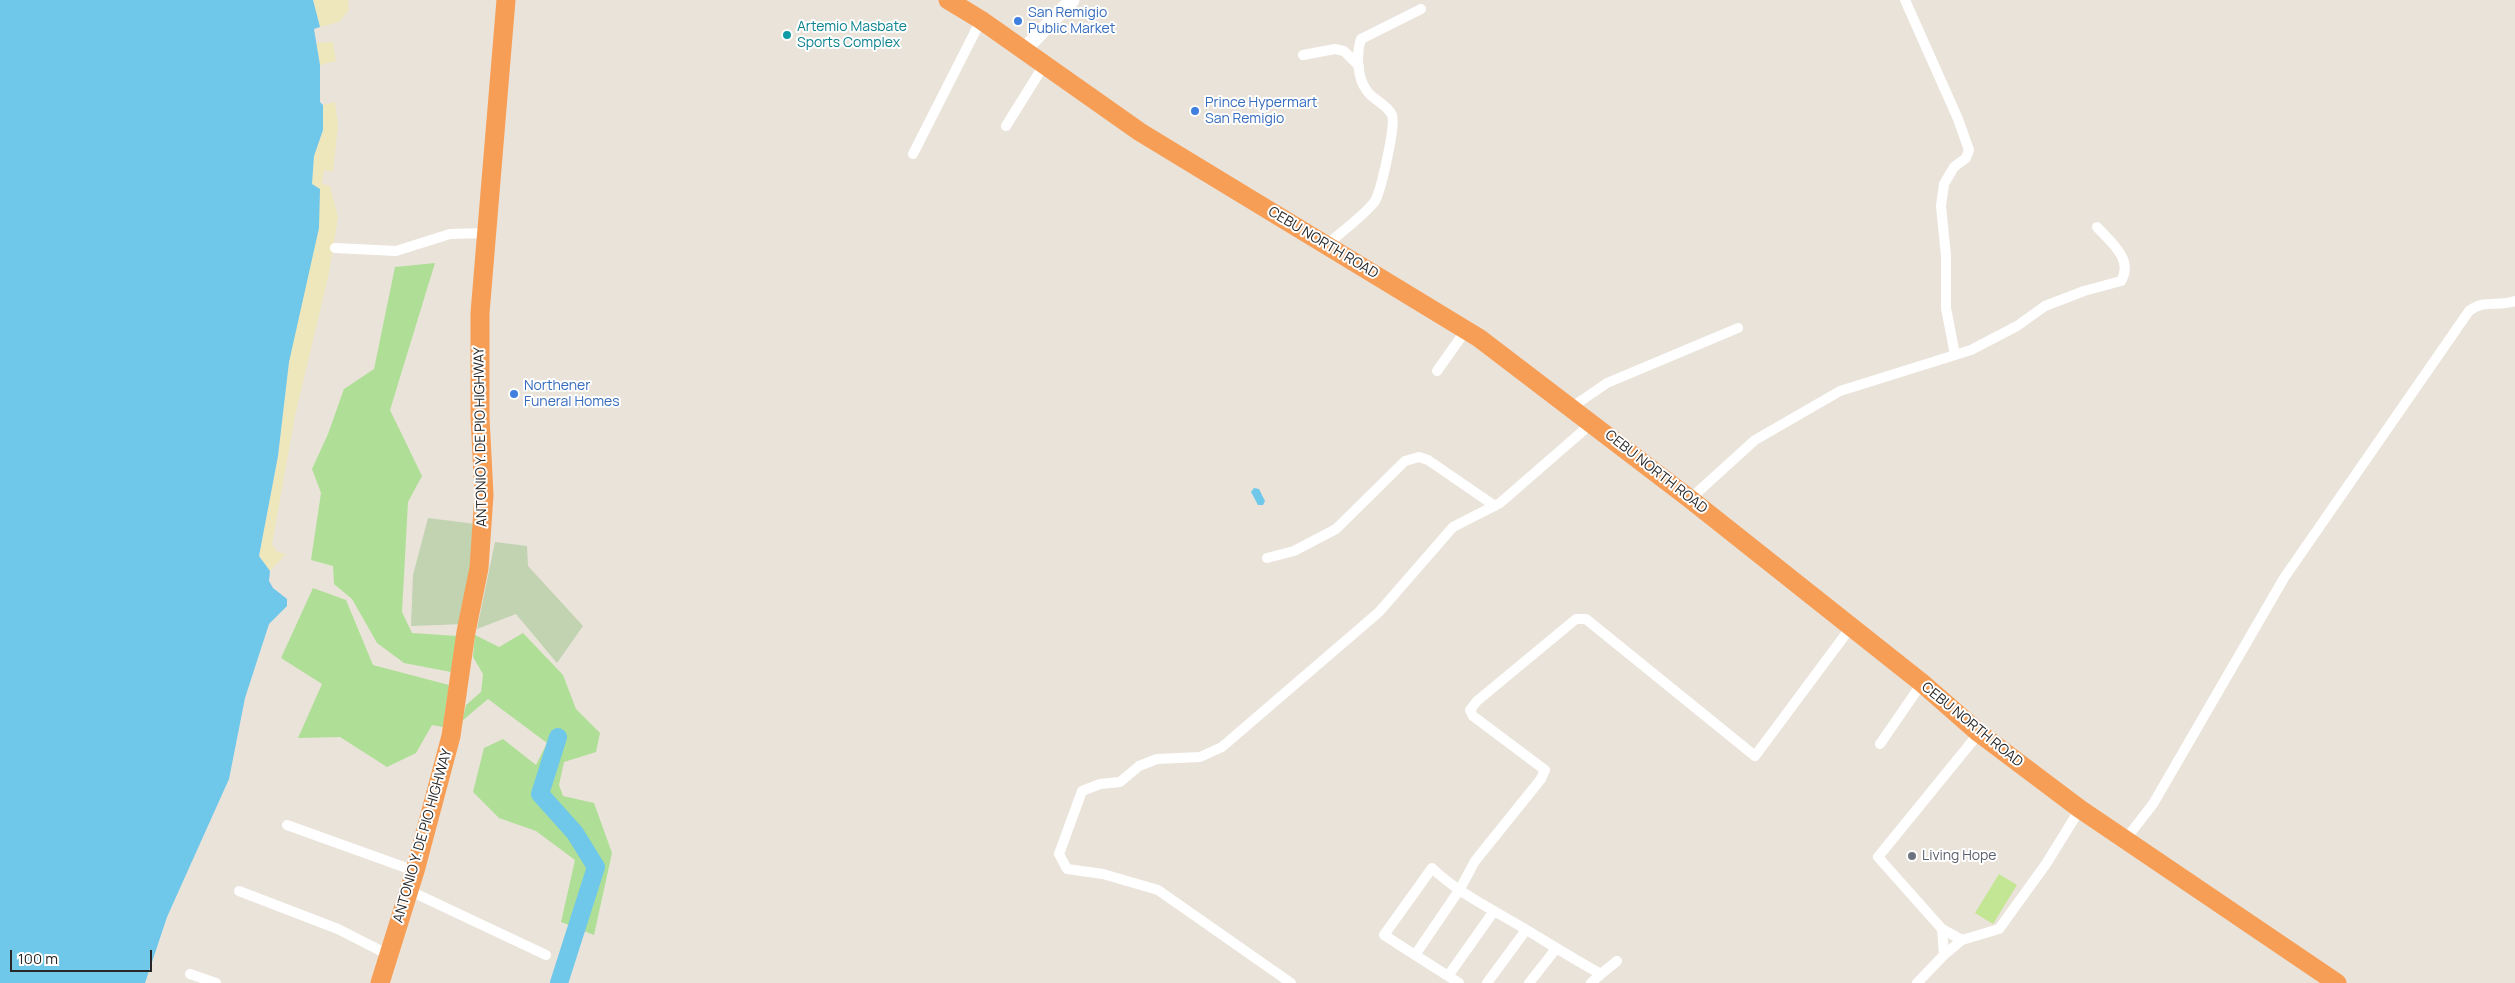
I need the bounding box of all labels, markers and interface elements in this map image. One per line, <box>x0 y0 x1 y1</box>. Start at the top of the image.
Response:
place label: San Remigio Public Market <box>1028 5 1115 38</box>
marker: San Remigio Public Market <box>1012 15 1024 27</box>
place label: Artemio Masbate Sports Complex <box>797 19 907 52</box>
marker: Artemio Masbate Sports Complex <box>781 29 793 41</box>
place label: Prince Hypermart San Remigio <box>1205 95 1317 128</box>
marker: Prince Hypermart San Remigio <box>1189 105 1201 117</box>
street label: CEBU NORTH ROAD <box>1265 204 1381 282</box>
street label: ANTONIO Y. DE PIO HIGHWAY <box>471 347 491 527</box>
place label: Northener Funeral Homes <box>524 378 620 411</box>
marker: Northener Funeral Homes <box>508 388 520 400</box>
street label: CEBU NORTH ROAD <box>1601 427 1711 517</box>
street label: CEBU NORTH ROAD <box>1918 679 2026 771</box>
street label: ANTONIO Y. DE PIO HIGHWAY <box>390 747 456 925</box>
place label: Living Hope <box>1922 848 1997 864</box>
marker: Living Hope <box>1906 850 1918 862</box>
scale bar <box>12 940 155 972</box>
text: 100 m <box>18 948 58 969</box>

